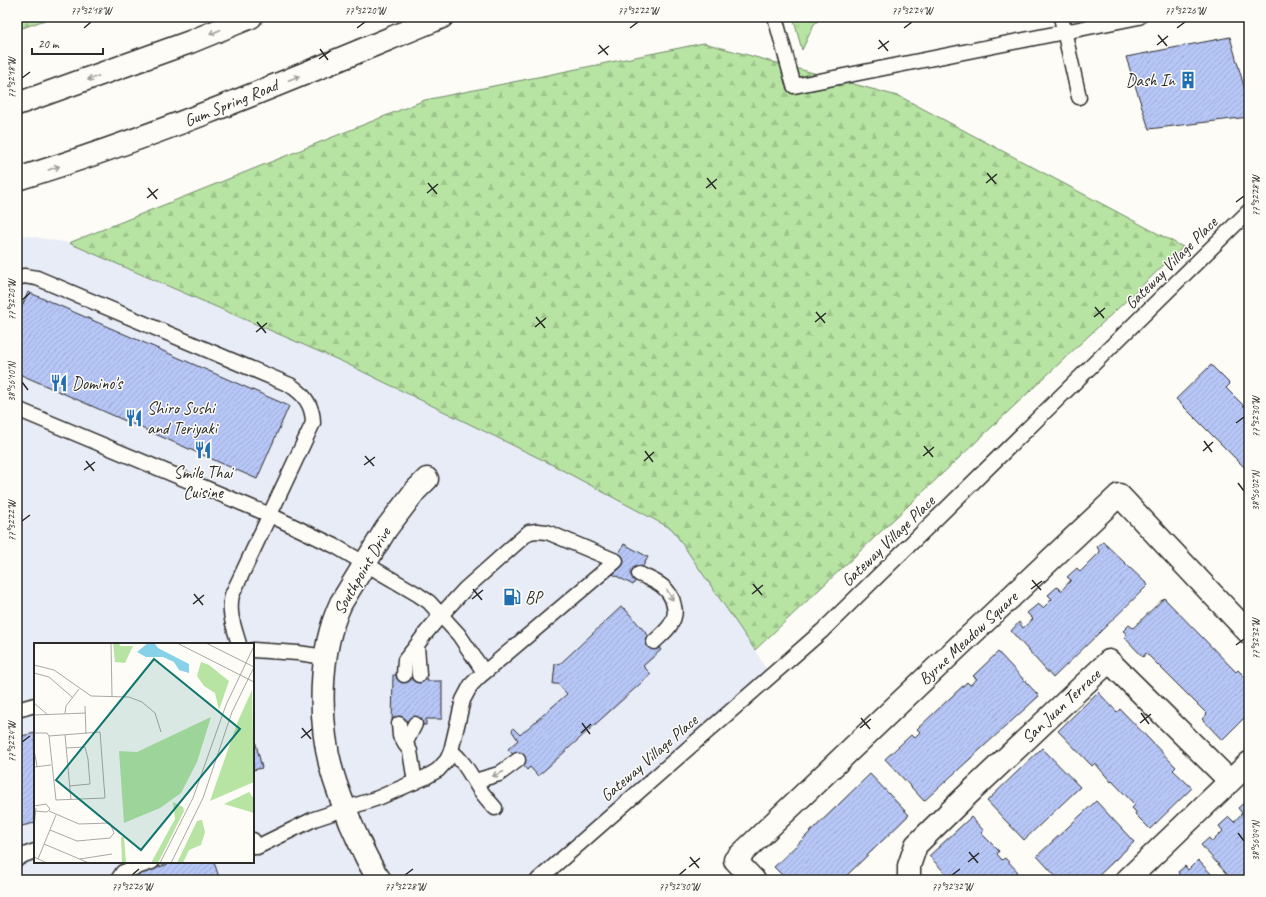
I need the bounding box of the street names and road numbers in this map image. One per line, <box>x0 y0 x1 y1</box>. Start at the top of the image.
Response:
street label: Gum Spring Road <box>181 74 283 131</box>
street label: Gateway Village Place <box>1120 211 1223 314</box>
street label: Gateway Village Place <box>837 490 940 591</box>
street label: Southpoint Drive <box>329 522 396 618</box>
street label: Byrne Meadow Square <box>914 586 1023 689</box>
street label: San Juan Terrace <box>1017 663 1106 748</box>
street label: Gateway Village Place <box>596 709 703 806</box>

